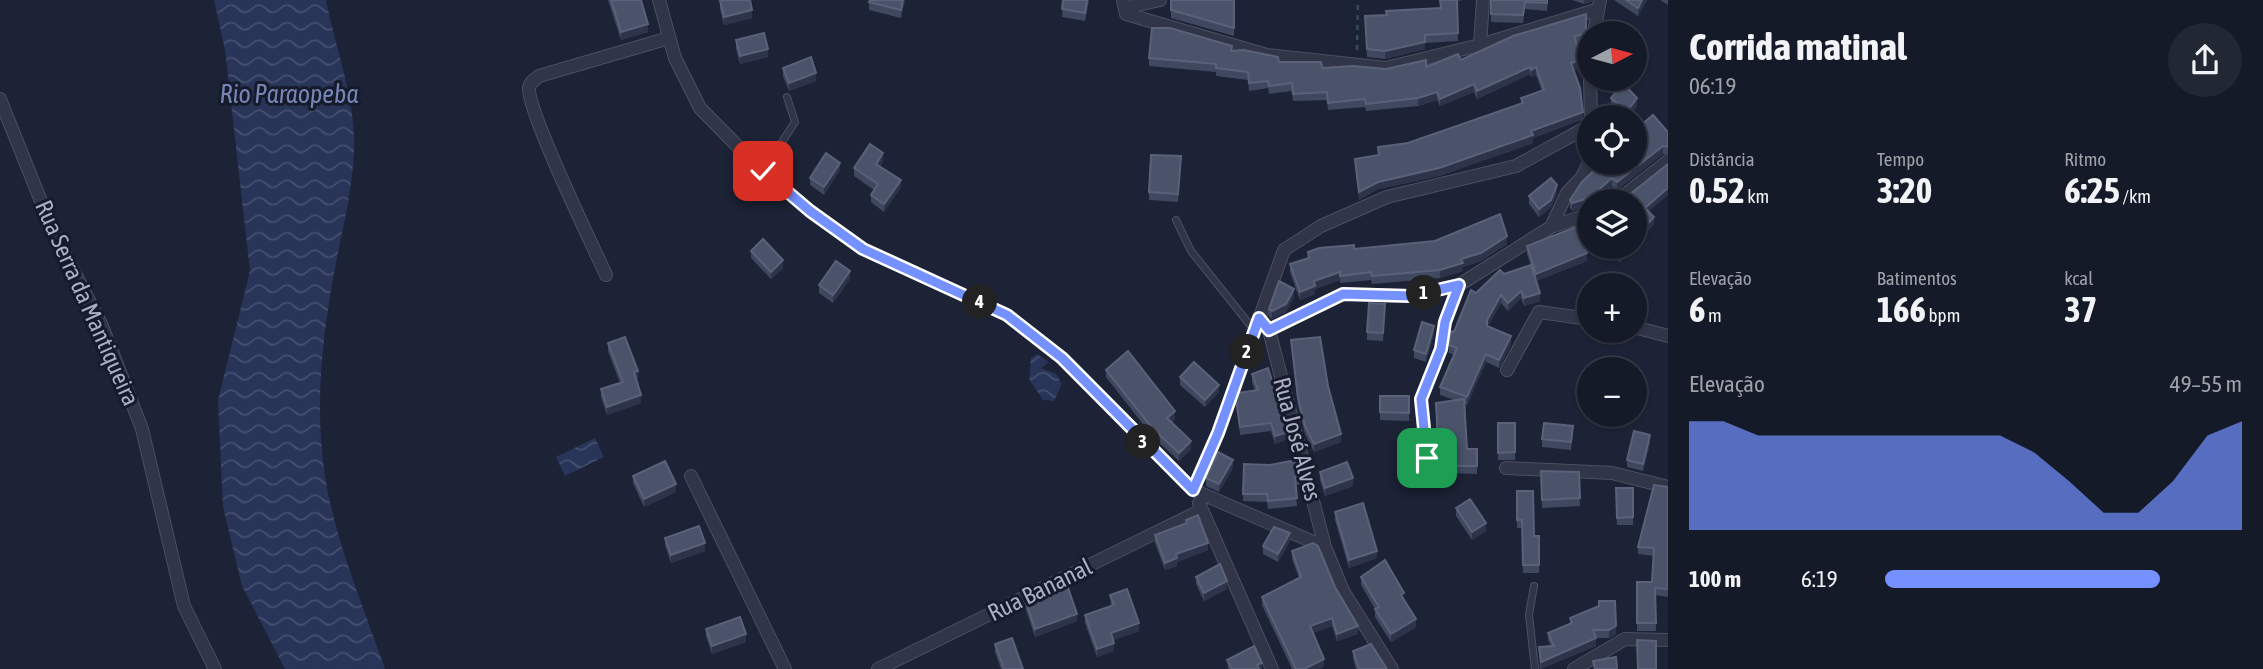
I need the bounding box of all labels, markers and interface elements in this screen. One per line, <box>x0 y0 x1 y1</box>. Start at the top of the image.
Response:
north arrow <box>1577 21 1647 91</box>
map controls <box>1577 21 1647 427</box>
button: share <box>2168 23 2242 97</box>
text: Corrida matinal <box>1689 25 1907 68</box>
text: 06:19 <box>1689 73 1736 99</box>
water label: Rio Paraopeba <box>219 79 359 109</box>
button: locate <box>1577 105 1647 175</box>
pin <box>733 141 793 201</box>
text: Distância <box>1689 148 1754 170</box>
text: Tempo <box>1877 148 1924 170</box>
text: Ritmo <box>2064 148 2106 170</box>
icon: check <box>744 152 782 190</box>
text: 0.52 <box>1689 170 1745 210</box>
text: 3:20 <box>1877 170 1932 210</box>
text: 6:25 <box>2064 170 2120 210</box>
text: km <box>1745 185 1769 207</box>
text: /km <box>2120 185 2151 207</box>
button: layers <box>1577 189 1647 259</box>
street label: Rua Serra da Mantiqueira <box>30 196 145 409</box>
text: Elevação <box>1689 267 1752 289</box>
text: Batimentos <box>1877 267 1957 289</box>
text: kcal <box>2064 267 2093 289</box>
button: + <box>1577 273 1647 343</box>
pin: 1 <box>1406 276 1442 310</box>
text: 1 <box>1419 281 1428 303</box>
pin: 4 <box>962 284 998 320</box>
text: 6 <box>1689 289 1705 329</box>
text: 166 <box>1877 289 1926 329</box>
text: 37 <box>2064 289 2097 329</box>
text: 4 <box>975 290 984 312</box>
text: m <box>1705 304 1722 326</box>
text: bpm <box>1926 304 1960 326</box>
pin: 2 <box>1230 334 1264 370</box>
text: 2 <box>1242 340 1251 362</box>
button: − <box>1577 357 1647 427</box>
text: Elevação <box>1689 371 1765 397</box>
text: 49–55 m <box>2170 371 2242 397</box>
street label: Rua José Alves <box>1268 374 1327 503</box>
pin: 3 <box>1126 424 1160 460</box>
pin <box>1397 428 1457 488</box>
text: 3 <box>1138 430 1147 452</box>
icon: arrive <box>1408 439 1446 477</box>
street label: Rua Bananal <box>983 552 1097 626</box>
text: 100 m <box>1689 566 1741 592</box>
text: 6:19 <box>1801 566 1838 592</box>

